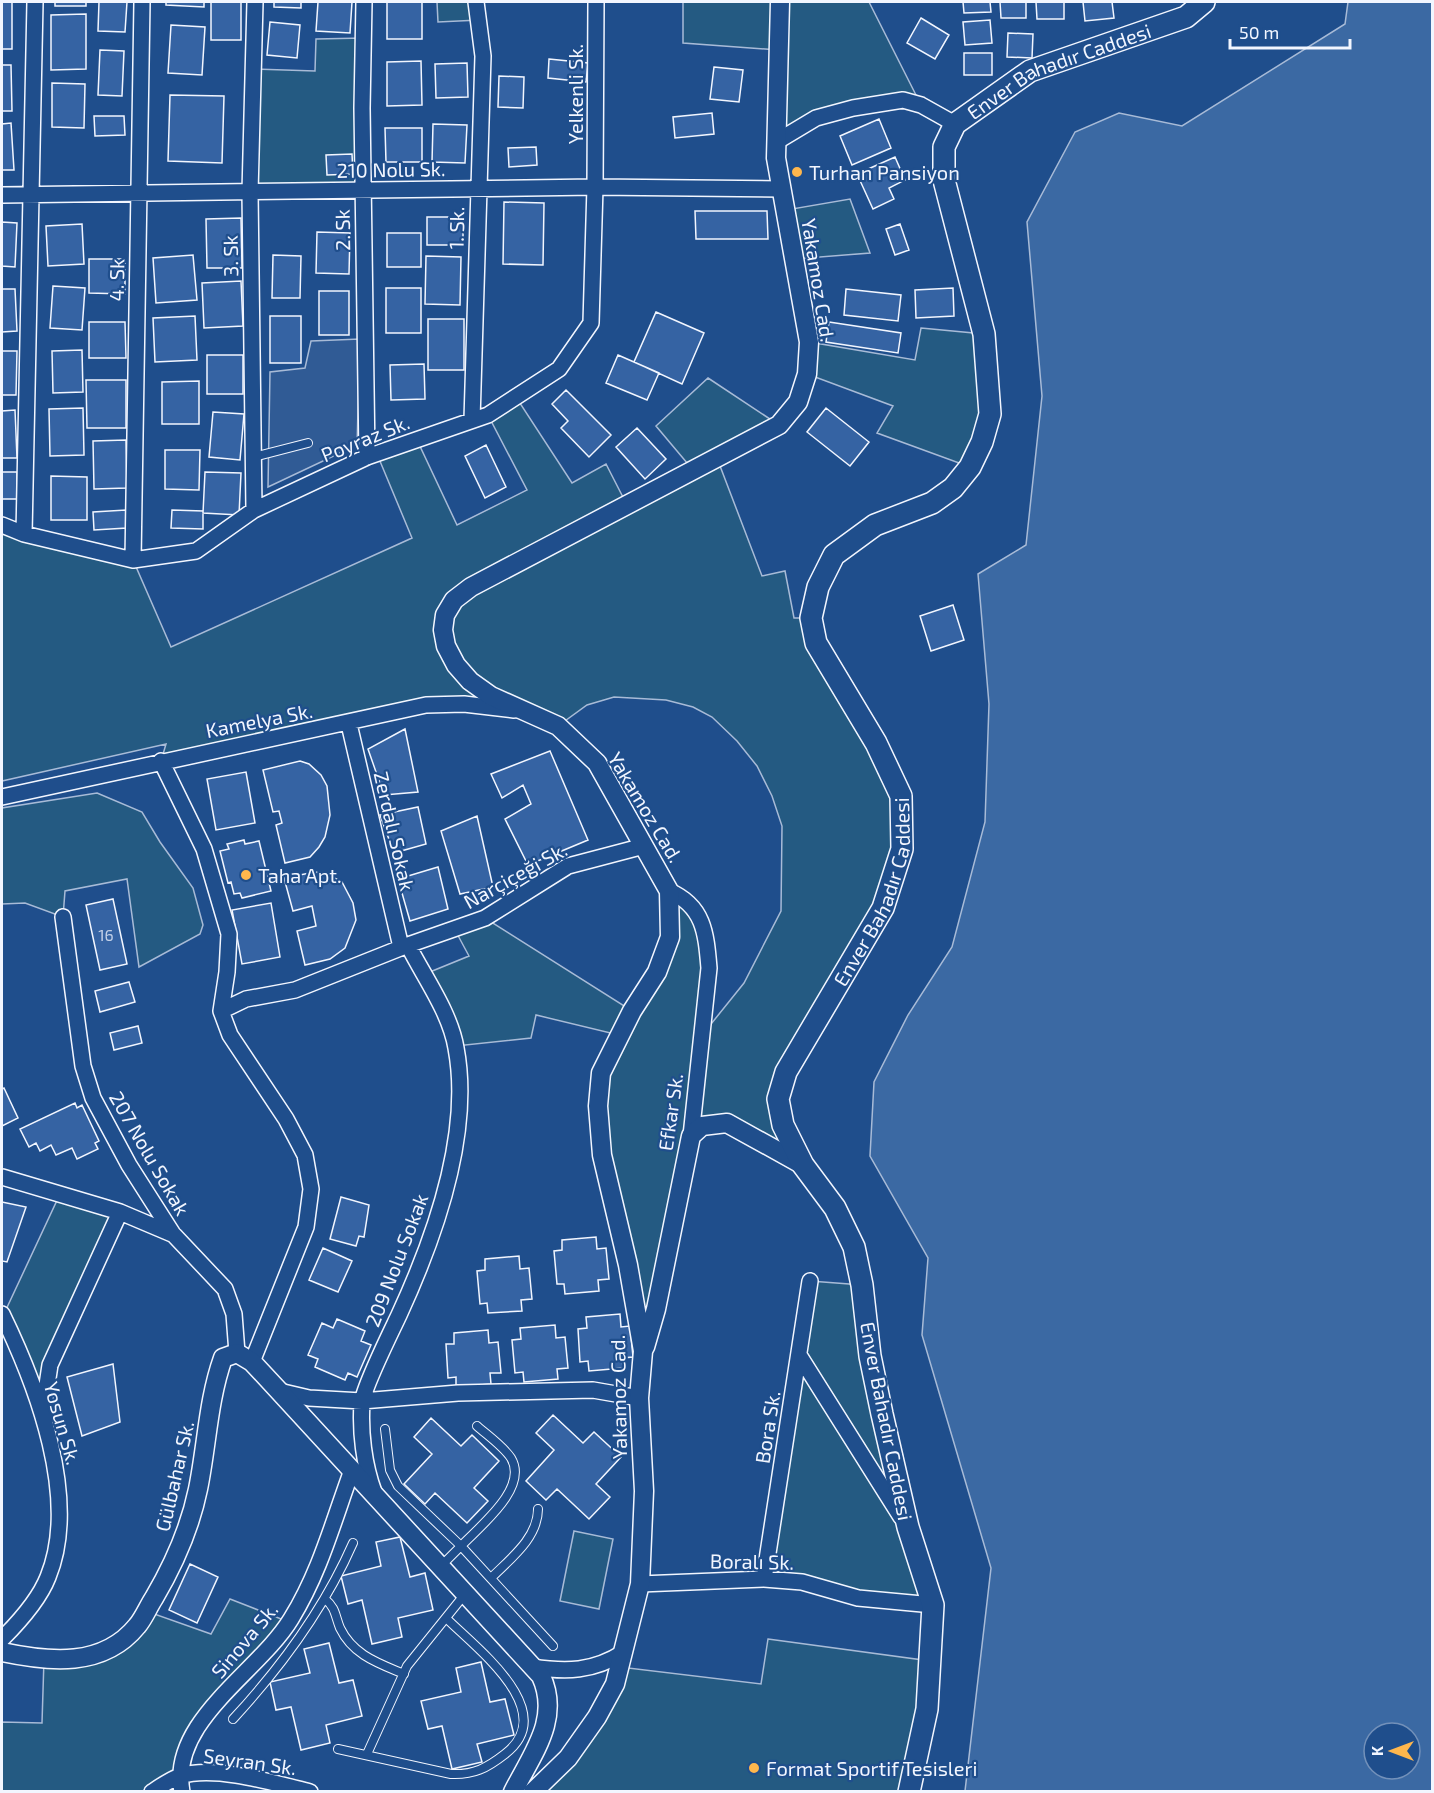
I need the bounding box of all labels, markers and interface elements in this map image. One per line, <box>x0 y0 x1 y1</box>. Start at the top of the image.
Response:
scale bar <box>1230 12 1350 50</box>
street label: Enver Bahadır Caddesi <box>962 18 1154 124</box>
text: 50 m <box>1239 21 1279 43</box>
street label: Yelkenli Sk. <box>563 44 587 144</box>
street label: 210 Nolu Sk. <box>336 156 446 182</box>
place label: Turhan Pansiyon <box>809 160 960 184</box>
marker: Turhan Pansiyon <box>790 165 804 179</box>
street label: 1. Sk. <box>444 206 468 250</box>
street label: 2. Sk <box>330 209 354 251</box>
street label: Yakamoz Cad. <box>797 217 841 343</box>
street label: 3. Sk <box>218 235 242 277</box>
street label: 4. Sk <box>104 258 128 302</box>
street label: Poyraz Sk. <box>317 409 413 467</box>
street label: Kamelya Sk. <box>203 698 315 742</box>
street label: Yakamoz Cad. <box>604 748 688 866</box>
street label: Zerdalı Sokak <box>370 769 420 893</box>
street label: Enver Bahadır Caddesi <box>828 797 914 990</box>
street label: Narçiçeği Sk. <box>459 837 571 914</box>
place label: Taha Apt. <box>258 863 342 887</box>
marker: Taha Apt. <box>239 868 253 882</box>
house number: 16 <box>98 925 114 944</box>
street label: Efkar Sk. <box>653 1072 687 1152</box>
street label: 207 Nolu Sokak <box>105 1087 195 1219</box>
street label: 209 Nolu Sokak <box>360 1190 432 1330</box>
street label: Enver Bahadır Caddesi <box>856 1320 918 1522</box>
street label: Yakamoz Cad. <box>605 1335 631 1459</box>
street label: Yosun Sk. <box>40 1379 86 1467</box>
street label: Bora Sk. <box>749 1389 785 1465</box>
street label: Gülbahar Sk. <box>150 1418 198 1534</box>
street label: Boralı Sk. <box>710 1548 794 1574</box>
street label: Sinova Sk. <box>206 1597 282 1683</box>
north arrow <box>1362 1721 1422 1781</box>
street label: Seyran Sk. <box>202 1743 298 1779</box>
text: K <box>1367 1745 1386 1756</box>
place label: Format Sportif Tesisleri <box>766 1756 977 1780</box>
marker: Format Sportif Tesisleri <box>747 1761 761 1775</box>

